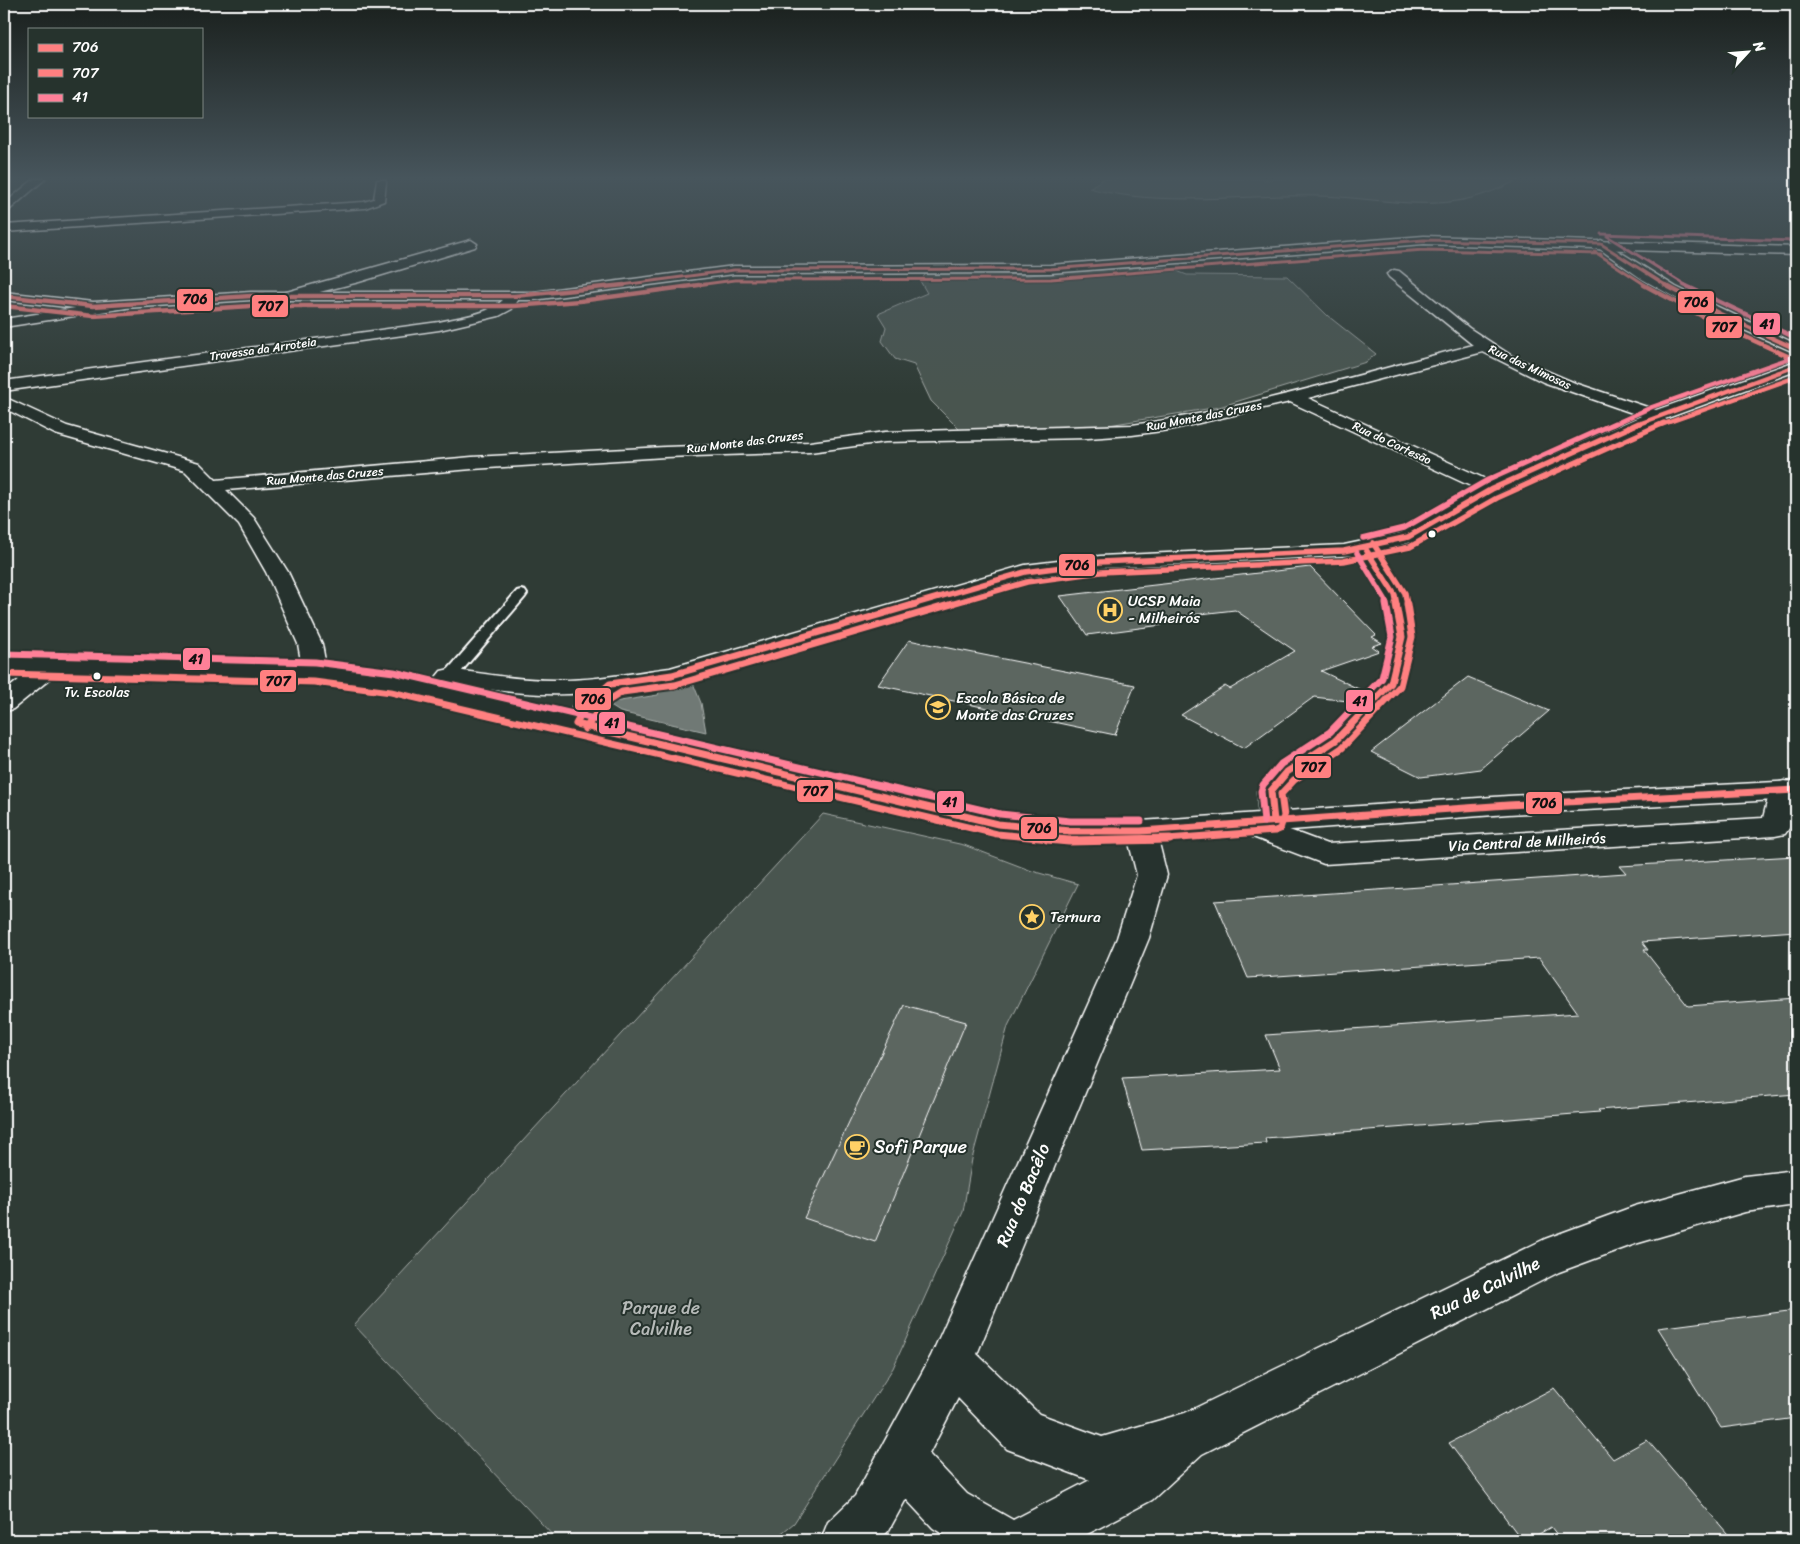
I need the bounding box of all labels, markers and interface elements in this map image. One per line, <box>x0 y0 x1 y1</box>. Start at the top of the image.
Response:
legend <box>28 28 202 118</box>
north arrow <box>1722 28 1772 78</box>
text: 706 <box>72 34 99 60</box>
text: N <box>1745 36 1773 57</box>
text: 707 <box>72 60 100 86</box>
text: 41 <box>72 84 88 110</box>
text: 706 <box>183 287 207 312</box>
line badge: 706 <box>176 288 214 312</box>
line badge: 706 <box>1677 290 1715 314</box>
text: 706 <box>1684 290 1708 315</box>
line badge: 707 <box>251 294 289 318</box>
text: 707 <box>258 294 283 319</box>
line badge: 41 <box>1752 312 1781 336</box>
text: 41 <box>1759 312 1774 337</box>
line badge: 707 <box>1705 315 1743 339</box>
text: 707 <box>1712 315 1737 340</box>
street label: Travessa da Arroteia <box>208 330 319 367</box>
street label: Rua das Mimosas <box>1485 338 1576 396</box>
street label: Rua Monte das Cruzes <box>1144 394 1264 438</box>
street label: Rua do Cortesão <box>1349 415 1435 471</box>
street label: Rua Monte das Cruzes <box>685 424 805 460</box>
street label: Rua Monte das Cruzes <box>266 460 385 492</box>
unlabelled marker <box>1427 529 1437 539</box>
line badge: 706 <box>1058 553 1096 577</box>
text: 706 <box>1065 553 1089 578</box>
place label: UCSP Maia - Milheirós <box>1128 588 1201 631</box>
hospital icon: UCSP Maia - Milheirós <box>1097 597 1123 623</box>
line badge: 41 <box>182 647 211 671</box>
text: 41 <box>188 647 203 672</box>
line badge: 707 <box>259 669 297 693</box>
text: 707 <box>266 669 291 694</box>
marker: Tv. Escolas <box>92 671 102 681</box>
place label: Tv. Escolas <box>64 680 130 705</box>
place label: Escola Básica de Monte das Cruzes <box>956 685 1074 728</box>
line badge: 706 <box>574 687 612 711</box>
text: 706 <box>581 687 605 712</box>
line badge: 41 <box>1345 689 1374 713</box>
text: 41 <box>1352 689 1367 714</box>
school or university icon: Escola Básica de Monte das Cruzes <box>925 694 951 720</box>
line badge: 41 <box>598 711 626 735</box>
text: 41 <box>604 711 619 736</box>
line badge: 707 <box>1294 755 1332 779</box>
text: 707 <box>1301 755 1326 780</box>
line badge: 707 <box>796 779 834 803</box>
text: 707 <box>803 779 828 804</box>
line badge: 41 <box>936 790 965 814</box>
text: 41 <box>942 790 957 815</box>
line badge: 706 <box>1525 791 1563 815</box>
text: 706 <box>1532 791 1556 816</box>
line badge: 706 <box>1020 816 1058 840</box>
text: 706 <box>1027 816 1051 841</box>
street label: Via Central de Milheirós <box>1448 825 1607 859</box>
place icon: Ternura <box>1019 904 1045 930</box>
place label: Ternura <box>1050 904 1101 930</box>
place label: Sofi Parque <box>874 1131 967 1163</box>
cafe icon: Sofi Parque <box>844 1134 870 1160</box>
street label: Rua do Bacêlo <box>987 1138 1059 1252</box>
street label: Rua de Calvilhe <box>1424 1247 1546 1328</box>
park label: Parque de Calvilhe <box>622 1292 700 1345</box>

